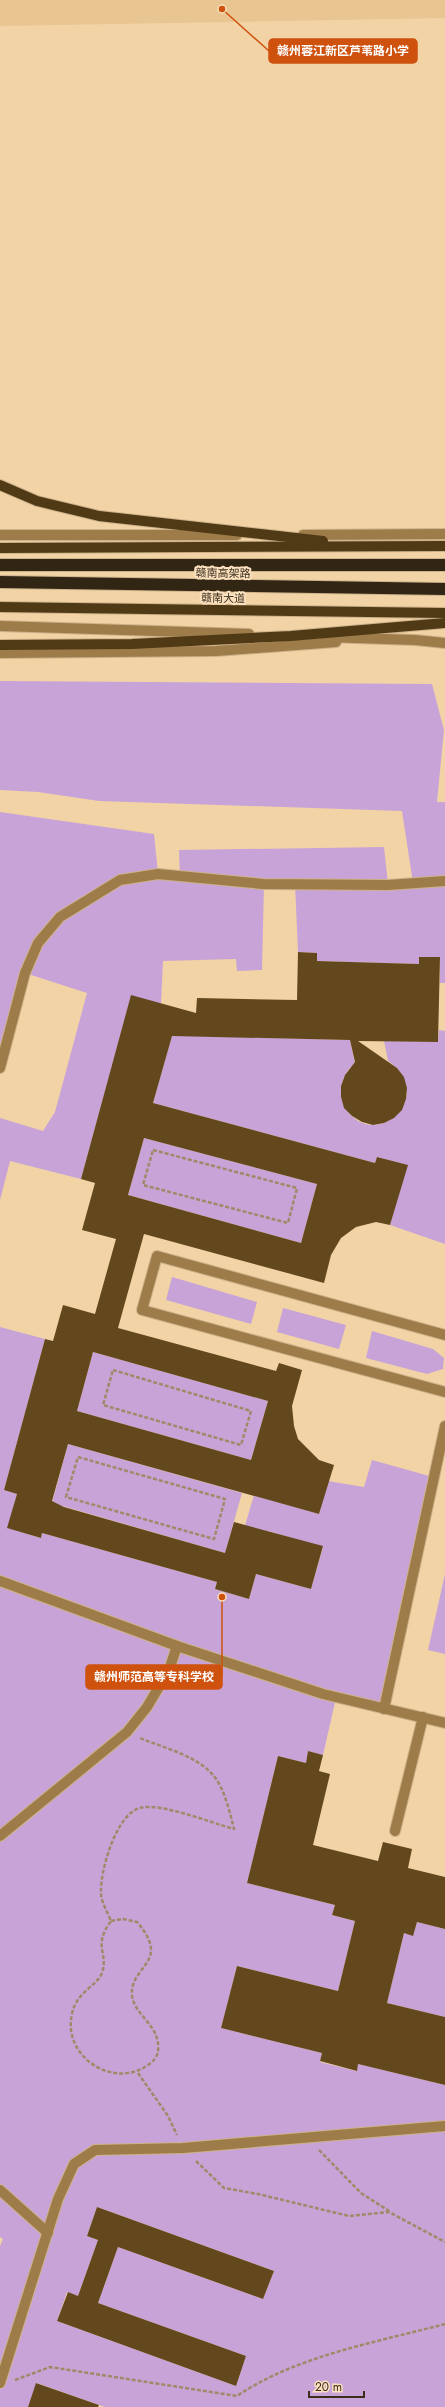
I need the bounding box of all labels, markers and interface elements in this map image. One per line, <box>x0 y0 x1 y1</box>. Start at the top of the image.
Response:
callout: 赣州蓉江新区芦苇路小学 <box>269 39 417 63</box>
text: 赣州蓉江新区芦苇路小学 <box>277 42 409 60</box>
street label: 赣南高架路 <box>195 565 251 581</box>
street label: 赣南大道 <box>201 590 245 606</box>
callout: 赣州师范高等专科学校 <box>86 1665 222 1689</box>
text: 赣州师范高等专科学校 <box>94 1668 214 1686</box>
scale bar <box>309 2373 364 2399</box>
text: 20 m <box>315 2378 342 2396</box>

